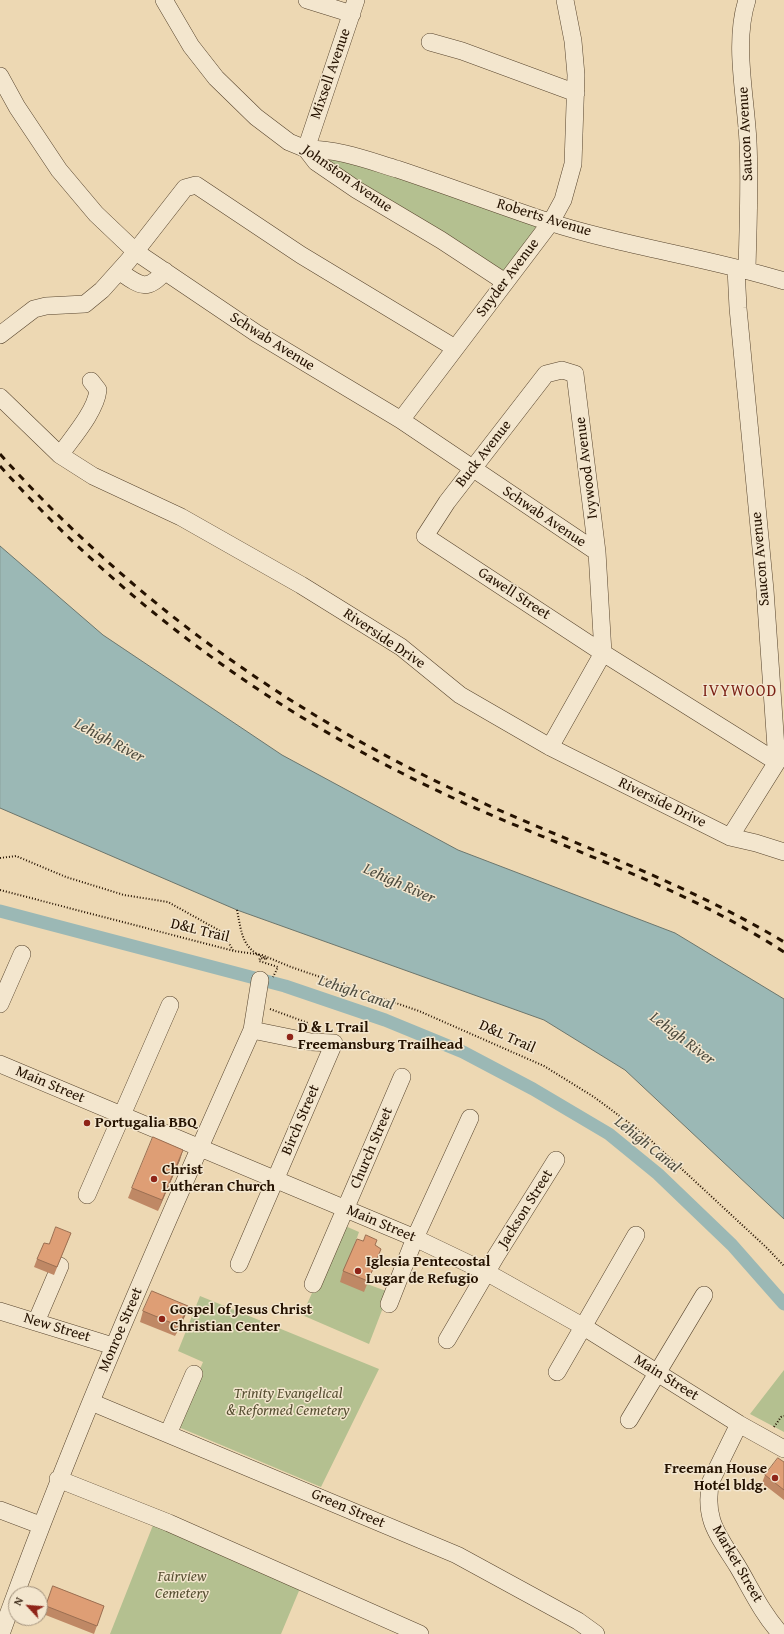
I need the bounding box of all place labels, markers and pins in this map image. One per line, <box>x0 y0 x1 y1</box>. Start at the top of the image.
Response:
place label: D & L Trail Freemansburg Trailhead <box>298 1019 463 1054</box>
marker: D & L Trail Freemansburg Trailhead <box>285 1032 295 1042</box>
place label: Portugalia BBQ <box>95 1114 197 1132</box>
marker: Portugalia BBQ <box>82 1118 92 1128</box>
place label: Christ Lutheran Church <box>162 1161 275 1196</box>
marker: Christ Lutheran Church <box>149 1174 159 1184</box>
place label: Iglesia Pentecostal Lugar de Refugio <box>366 1253 490 1288</box>
marker: Iglesia Pentecostal Lugar de Refugio <box>353 1266 363 1276</box>
place label: Gospel of Jesus Christ Christian Center <box>170 1301 312 1336</box>
marker: Gospel of Jesus Christ Christian Center <box>157 1314 167 1324</box>
place label: Freeman House Hotel bldg. <box>664 1460 767 1495</box>
marker: Freeman House Hotel bldg. <box>770 1473 780 1483</box>

